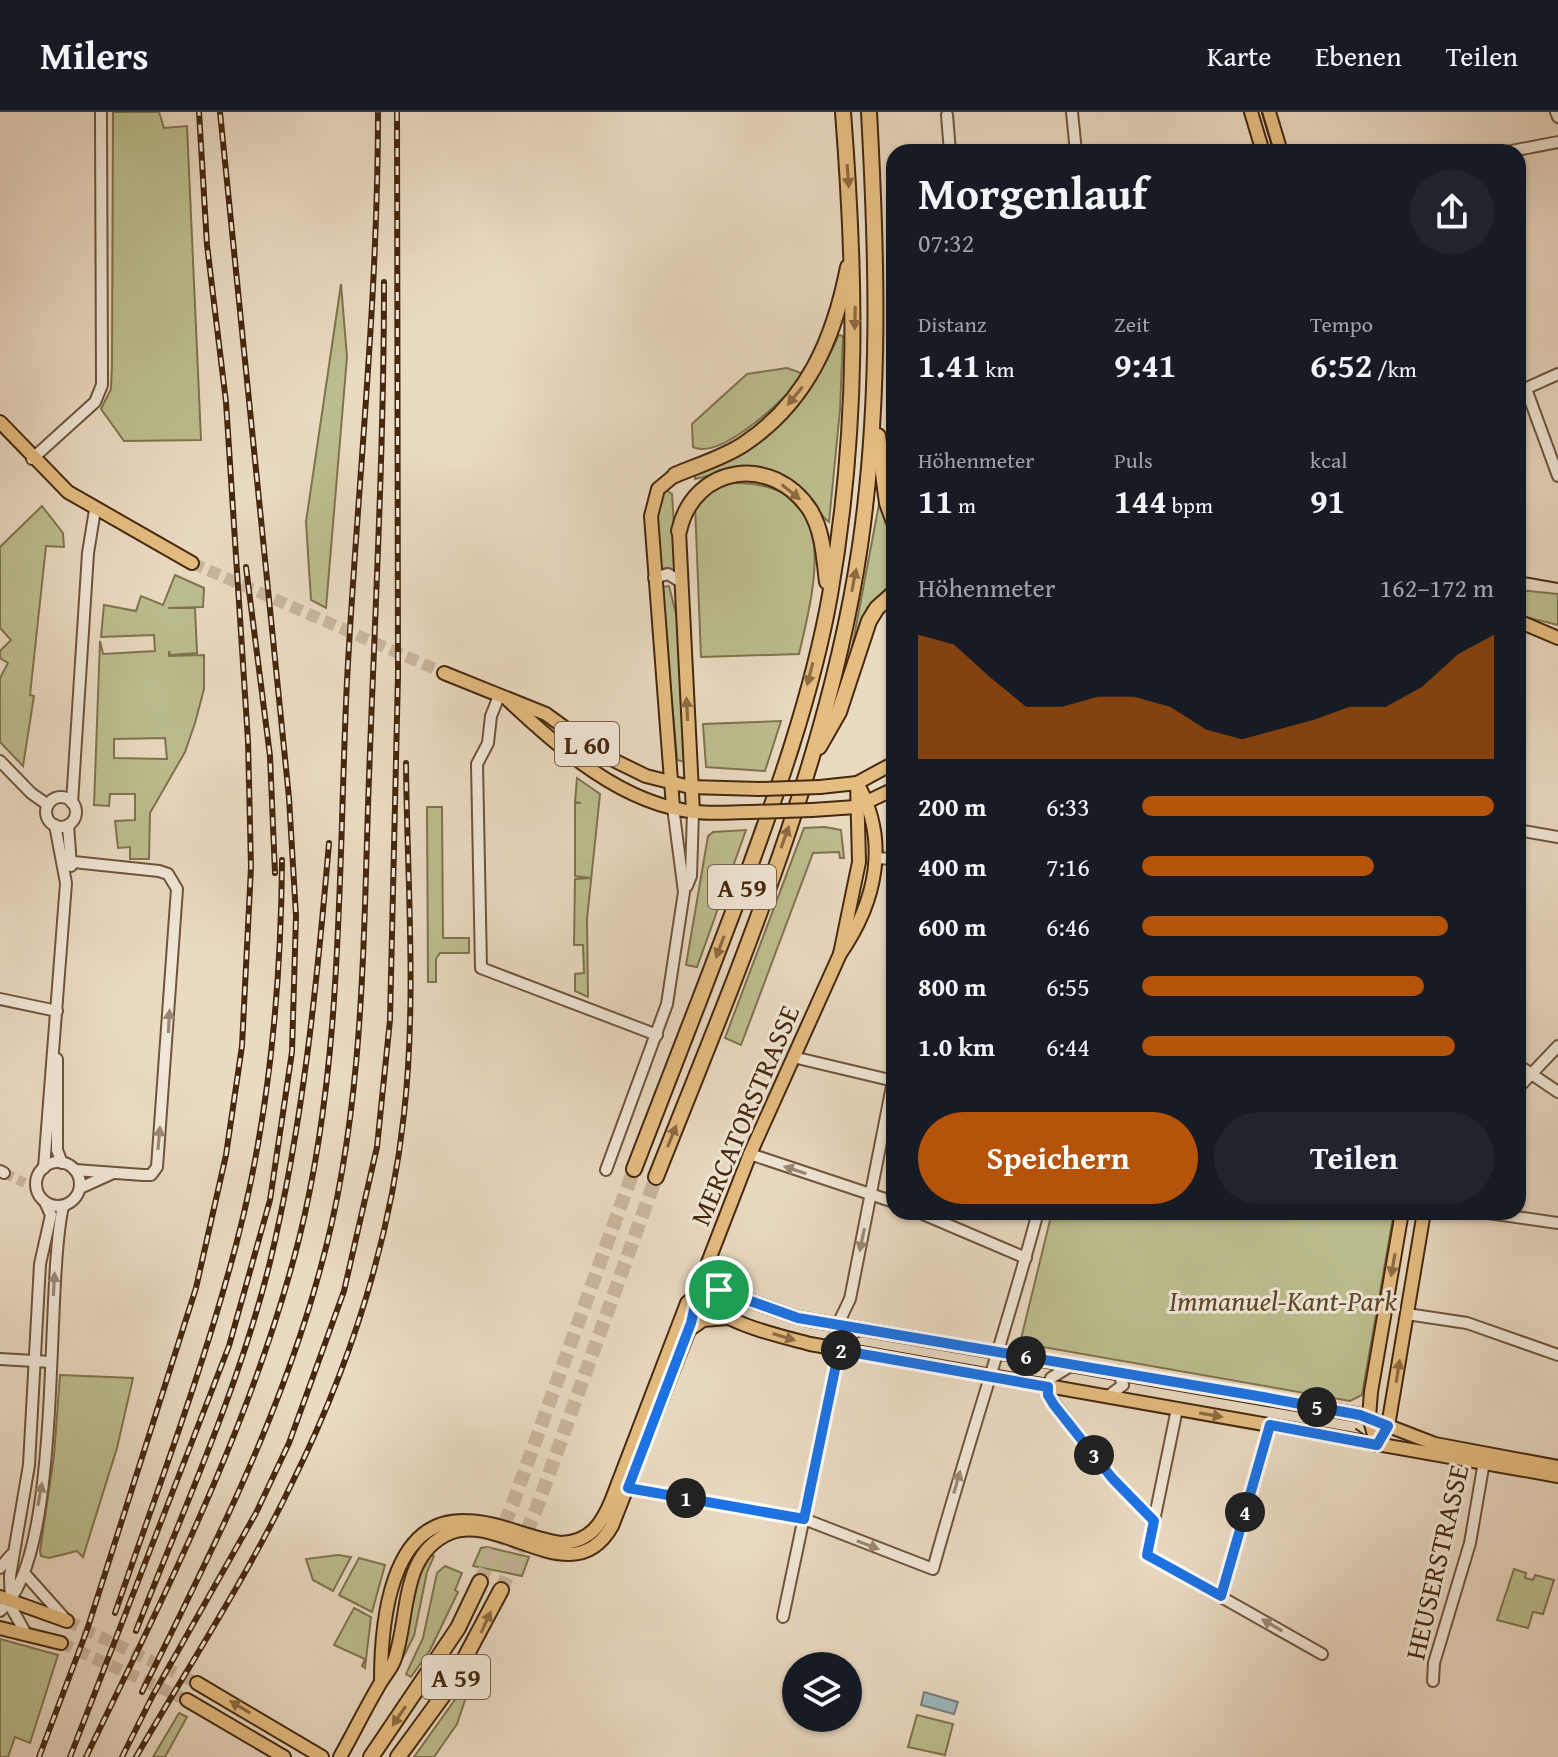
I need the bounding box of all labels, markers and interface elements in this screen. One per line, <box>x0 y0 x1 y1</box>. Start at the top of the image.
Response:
text: Milers <box>40 27 149 83</box>
text: Karte <box>1207 35 1271 76</box>
text: Ebenen <box>1315 35 1402 76</box>
text: Teilen <box>1446 35 1518 76</box>
text: Morgenlauf <box>918 161 1147 225</box>
one-way arrow <box>842 164 855 189</box>
button: share <box>1410 170 1494 254</box>
text: 07:32 <box>918 223 974 262</box>
one-way arrow <box>849 306 861 331</box>
text: Distanz <box>918 308 986 340</box>
text: Zeit <box>1114 308 1150 340</box>
text: Tempo <box>1310 308 1373 340</box>
text: 1.41 <box>918 340 980 389</box>
text: 9:41 <box>1114 340 1176 389</box>
text: 6:52 <box>1310 340 1372 389</box>
text: km <box>980 353 1014 385</box>
text: /km <box>1372 353 1417 385</box>
one-way arrow <box>787 386 804 407</box>
text: Höhenmeter <box>918 444 1034 476</box>
text: Puls <box>1114 444 1153 476</box>
text: kcal <box>1310 444 1348 476</box>
text: 11 <box>918 476 953 525</box>
text: 144 <box>1114 476 1167 525</box>
text: 91 <box>1310 476 1345 525</box>
one-way arrow <box>781 483 801 500</box>
text: m <box>953 489 976 521</box>
text: bpm <box>1167 489 1213 521</box>
one-way arrow <box>848 567 860 592</box>
text: Höhenmeter <box>918 568 1055 607</box>
text: 162–172 m <box>1380 568 1494 607</box>
one-way arrow <box>803 662 816 687</box>
one-way arrow <box>680 696 693 721</box>
road number: L 60 <box>555 722 619 766</box>
text: 200 m <box>918 787 986 826</box>
text: 6:33 <box>1046 787 1090 826</box>
one-way arrow <box>779 825 792 849</box>
text: 400 m <box>918 847 986 886</box>
text: 7:16 <box>1046 847 1090 886</box>
road number: A 59 <box>708 865 776 909</box>
text: 600 m <box>918 907 986 946</box>
text: 6:46 <box>1046 907 1090 946</box>
one-way arrow <box>713 935 726 959</box>
text: 800 m <box>918 967 986 1006</box>
text: 6:55 <box>1046 967 1090 1006</box>
street label: MERCATORSTRASSE <box>679 998 809 1232</box>
one-way arrow <box>162 1008 175 1033</box>
text: 1.0 km <box>918 1027 995 1066</box>
text: 6:44 <box>1046 1027 1090 1066</box>
button: Speichern <box>918 1112 1198 1204</box>
button: Teilen <box>1214 1112 1494 1204</box>
one-way arrow <box>666 1124 679 1148</box>
one-way arrow <box>153 1125 166 1150</box>
one-way arrow <box>783 1164 807 1176</box>
one-way arrow <box>855 1228 868 1253</box>
one-way arrow <box>1387 1252 1399 1277</box>
pin <box>685 1256 753 1324</box>
icon: arrive <box>697 1268 741 1312</box>
one-way arrow <box>48 1271 61 1296</box>
park label: Immanuel-Kant-Park <box>1169 1280 1397 1321</box>
pin: 2 <box>821 1330 861 1370</box>
one-way arrow <box>773 1331 797 1344</box>
text: 2 <box>835 1334 847 1366</box>
pin: 6 <box>1006 1336 1046 1376</box>
text: 6 <box>1020 1340 1032 1372</box>
one-way arrow <box>1392 1358 1405 1383</box>
pin: 5 <box>1297 1387 1337 1427</box>
text: 5 <box>1311 1391 1323 1423</box>
one-way arrow <box>1199 1409 1224 1422</box>
pin: 3 <box>1074 1435 1114 1475</box>
text: 3 <box>1088 1439 1100 1471</box>
street label: HEUSERSTRASSE <box>1394 1460 1478 1664</box>
one-way arrow <box>952 1469 964 1494</box>
pin: 1 <box>666 1478 706 1518</box>
one-way arrow <box>35 1482 47 1507</box>
text: 1 <box>680 1482 692 1514</box>
pin: 4 <box>1225 1492 1265 1532</box>
text: 4 <box>1239 1496 1251 1528</box>
one-way arrow <box>856 1538 880 1551</box>
one-way arrow <box>479 1610 493 1633</box>
one-way arrow <box>1261 1618 1283 1632</box>
map controls <box>782 1652 862 1732</box>
button: layers <box>782 1652 862 1732</box>
road number: A 59 <box>422 1655 490 1699</box>
one-way arrow <box>229 1700 251 1714</box>
one-way arrow <box>392 1705 407 1726</box>

